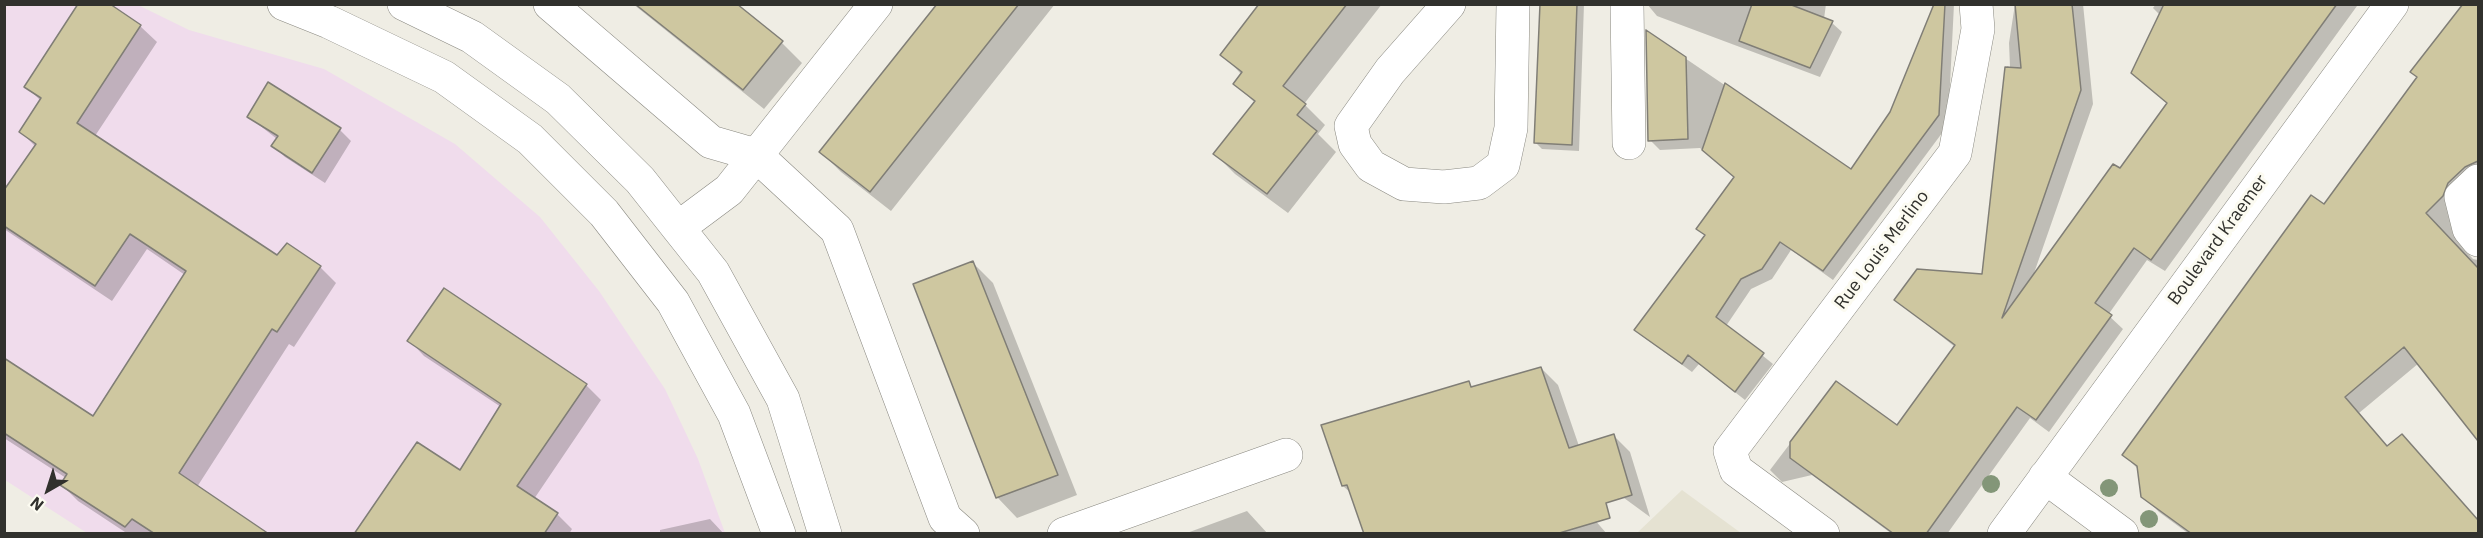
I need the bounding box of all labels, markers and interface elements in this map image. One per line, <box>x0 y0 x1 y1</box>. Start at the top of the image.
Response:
street label: Boulevard Kraemer <box>2164 171 2272 309</box>
street label: Rue Louis Merlino <box>1830 186 1934 314</box>
north arrow <box>18 460 78 520</box>
text: N <box>26 493 47 515</box>

